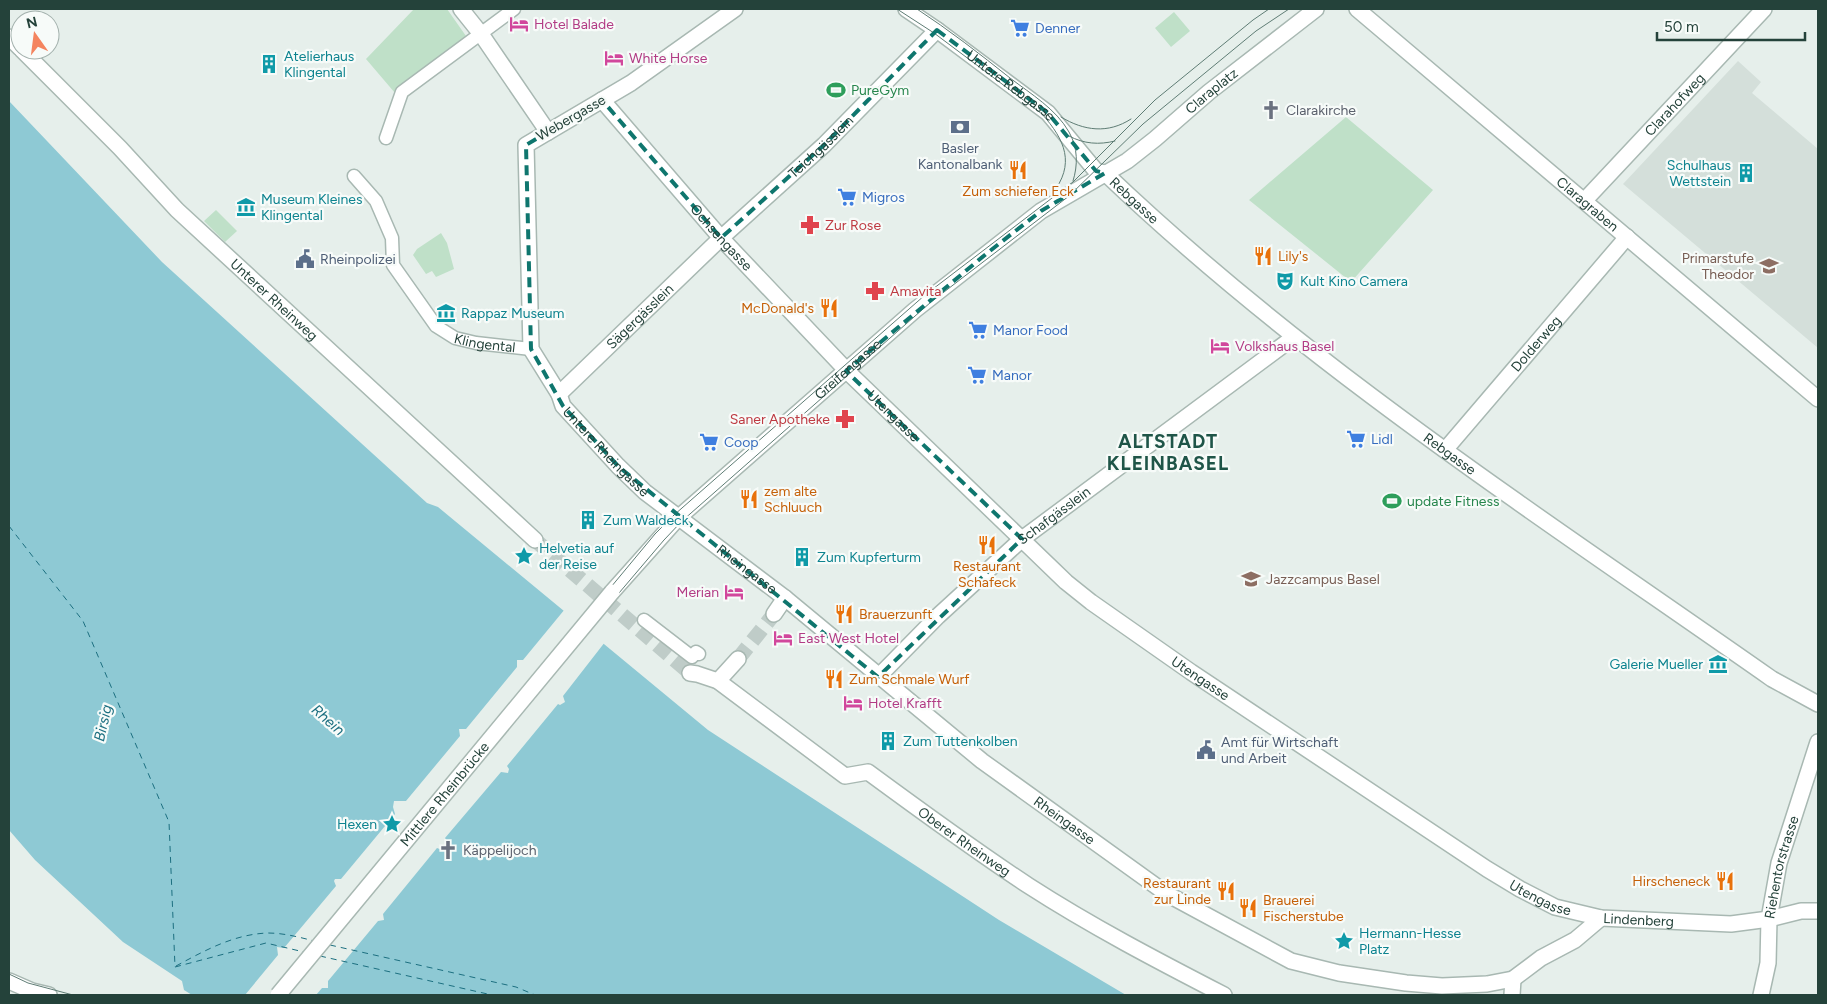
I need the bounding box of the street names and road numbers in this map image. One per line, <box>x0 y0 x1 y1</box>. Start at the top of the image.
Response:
street label: Untere Rebgasse <box>963 47 1060 125</box>
street label: Claraplatz <box>1182 64 1241 117</box>
street label: Clarahofweg <box>1641 69 1708 139</box>
street label: Webergasse <box>533 91 609 145</box>
street label: Teichgässlein <box>785 112 857 182</box>
street label: Rebgasse <box>1106 173 1163 227</box>
street label: Claragraben <box>1553 173 1622 235</box>
street label: Ochsengasse <box>687 200 756 275</box>
street label: Unterer Rheinweg <box>227 255 322 344</box>
street label: Sägergässlein <box>603 280 677 352</box>
street label: Dolderweg <box>1507 312 1565 375</box>
street label: Klingental <box>452 330 516 356</box>
street label: Greifengasse <box>811 335 885 403</box>
street label: Utengasse <box>864 387 924 445</box>
street label: Untere Rheingasse <box>559 403 653 500</box>
street label: Rebgasse <box>1420 429 1480 479</box>
street label: Schafgässlein <box>1014 483 1094 548</box>
street label: Rheingasse <box>713 541 781 598</box>
street label: Utengasse <box>1168 652 1233 704</box>
street label: Mittlere Rheinbrücke <box>396 738 493 850</box>
street label: Rheingasse <box>1031 793 1099 848</box>
street label: Oberer Rheinweg <box>915 803 1014 880</box>
street label: Riehentorstrasse <box>1761 813 1802 920</box>
street label: Utengasse <box>1506 876 1573 919</box>
street label: Lindenberg <box>1603 910 1674 930</box>

